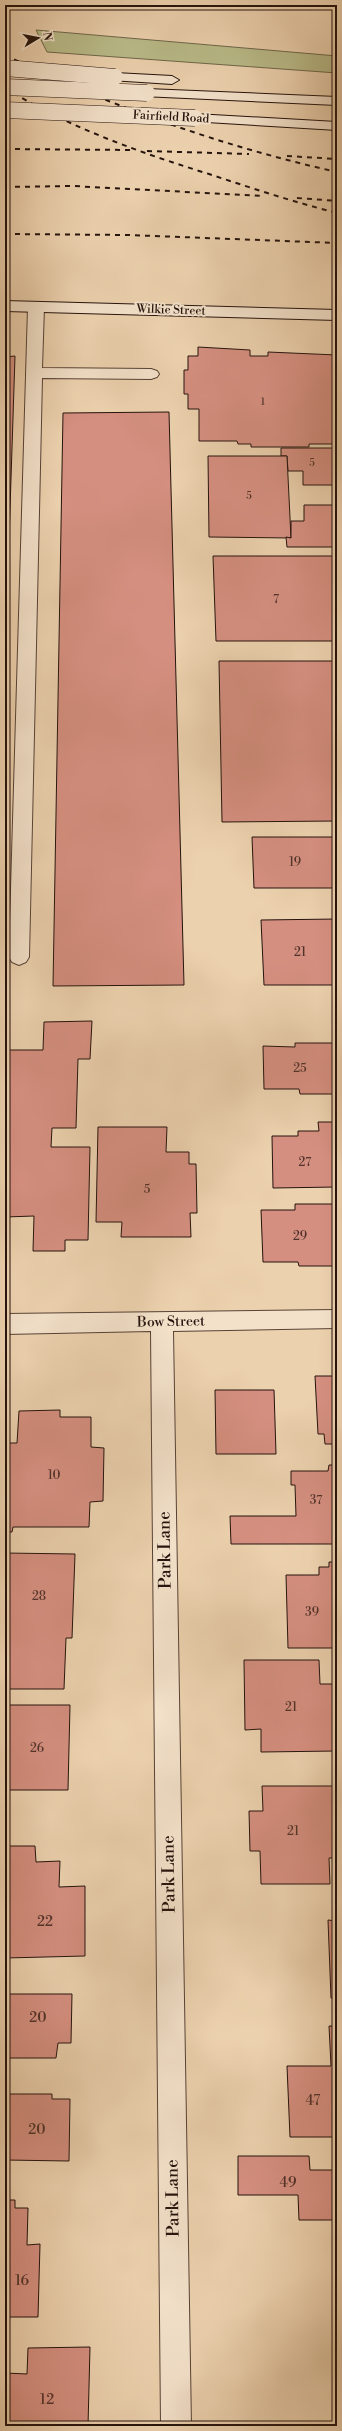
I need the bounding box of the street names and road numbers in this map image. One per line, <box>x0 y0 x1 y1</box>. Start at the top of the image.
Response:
street label: Fairfield Road <box>132 108 210 127</box>
street label: Wilkie Street <box>135 301 207 319</box>
street label: Bow Street <box>136 1312 205 1332</box>
street label: Park Lane <box>153 1511 177 1589</box>
street label: Park Lane <box>157 1835 181 1913</box>
street label: Park Lane <box>161 2159 185 2237</box>

